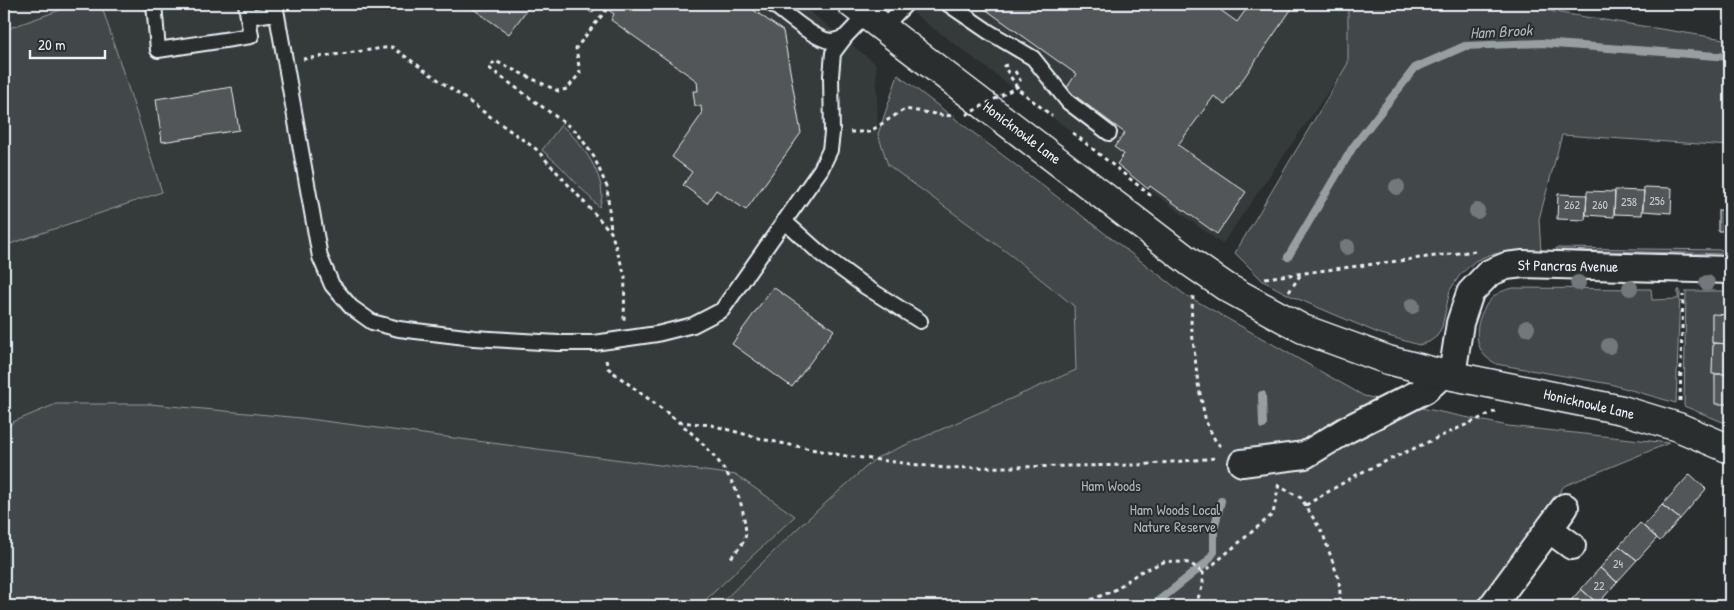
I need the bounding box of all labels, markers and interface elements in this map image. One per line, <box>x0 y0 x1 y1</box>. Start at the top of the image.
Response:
water label: Ham Brook <box>1469 18 1534 44</box>
scale bar <box>30 28 105 60</box>
text: 20 m <box>38 34 65 55</box>
street label: Honicknowle Lane <box>979 96 1066 169</box>
house number: 256 <box>1649 192 1665 209</box>
house number: 258 <box>1621 193 1637 210</box>
house number: 262 <box>1564 196 1580 213</box>
house number: 260 <box>1592 196 1608 213</box>
street label: St Pancras Avenue <box>1518 254 1618 277</box>
street label: Honicknowle Lane <box>1542 383 1637 424</box>
park label: Ham Woods <box>1081 475 1141 496</box>
park label: Ham Woods Local Nature Reserve <box>1130 499 1220 537</box>
house number: 24 <box>1613 555 1624 572</box>
house number: 22 <box>1593 577 1605 594</box>

